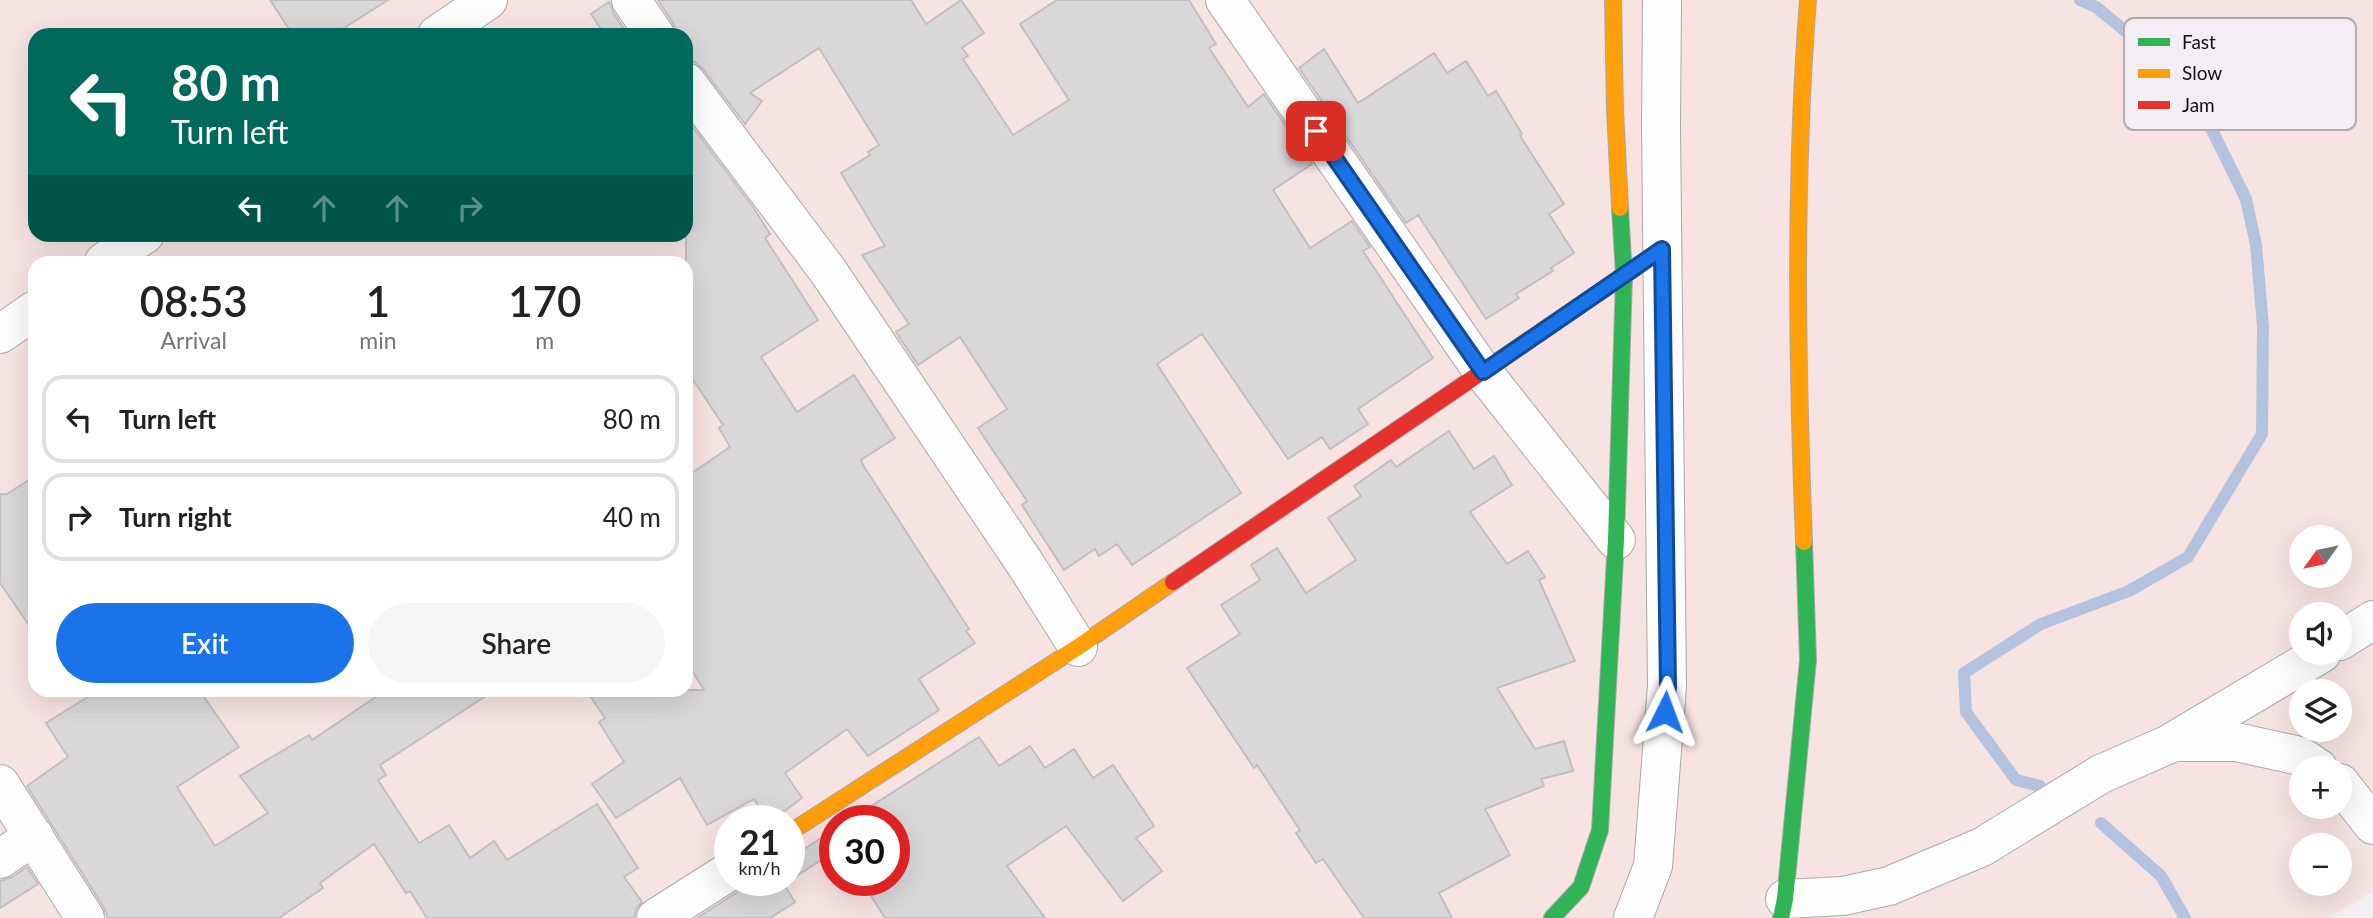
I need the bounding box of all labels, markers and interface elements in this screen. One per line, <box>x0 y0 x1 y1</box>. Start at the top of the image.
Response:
legend <box>2124 18 2356 130</box>
text: Fast <box>2182 30 2216 53</box>
text: 80 m <box>171 53 281 111</box>
icon: left <box>56 56 147 147</box>
text: Slow <box>2182 61 2222 84</box>
text: Jam <box>2182 93 2215 116</box>
pin <box>1286 101 1346 161</box>
text: Turn left <box>171 112 288 151</box>
icon: arrive <box>1297 112 1335 150</box>
icon: left <box>232 189 270 227</box>
icon: ahead <box>305 189 343 227</box>
icon: ahead <box>378 189 416 227</box>
icon: right <box>451 189 489 227</box>
text: 08:53 <box>140 276 248 326</box>
text: 1 <box>366 276 390 326</box>
text: 170 <box>508 276 581 326</box>
text: Arrival <box>161 326 227 354</box>
text: min <box>359 326 397 354</box>
text: m <box>535 326 554 354</box>
icon: left <box>60 400 98 438</box>
text: Turn left <box>119 403 216 435</box>
text: 80 m <box>603 403 661 435</box>
icon: right <box>60 498 98 536</box>
text: Turn right <box>119 501 232 533</box>
text: 40 m <box>603 501 661 533</box>
north arrow <box>2289 525 2352 588</box>
map controls <box>2289 525 2352 896</box>
button: sound <box>2289 602 2352 665</box>
button: Exit <box>56 603 354 683</box>
button: Share <box>368 603 665 683</box>
position arrow <box>1628 675 1702 749</box>
button: layers <box>2289 679 2352 742</box>
button: + <box>2289 756 2352 819</box>
speed limit sign: 30 <box>819 805 910 896</box>
text: 21 <box>739 820 780 862</box>
button: − <box>2289 833 2352 896</box>
text: km/h <box>738 857 781 879</box>

